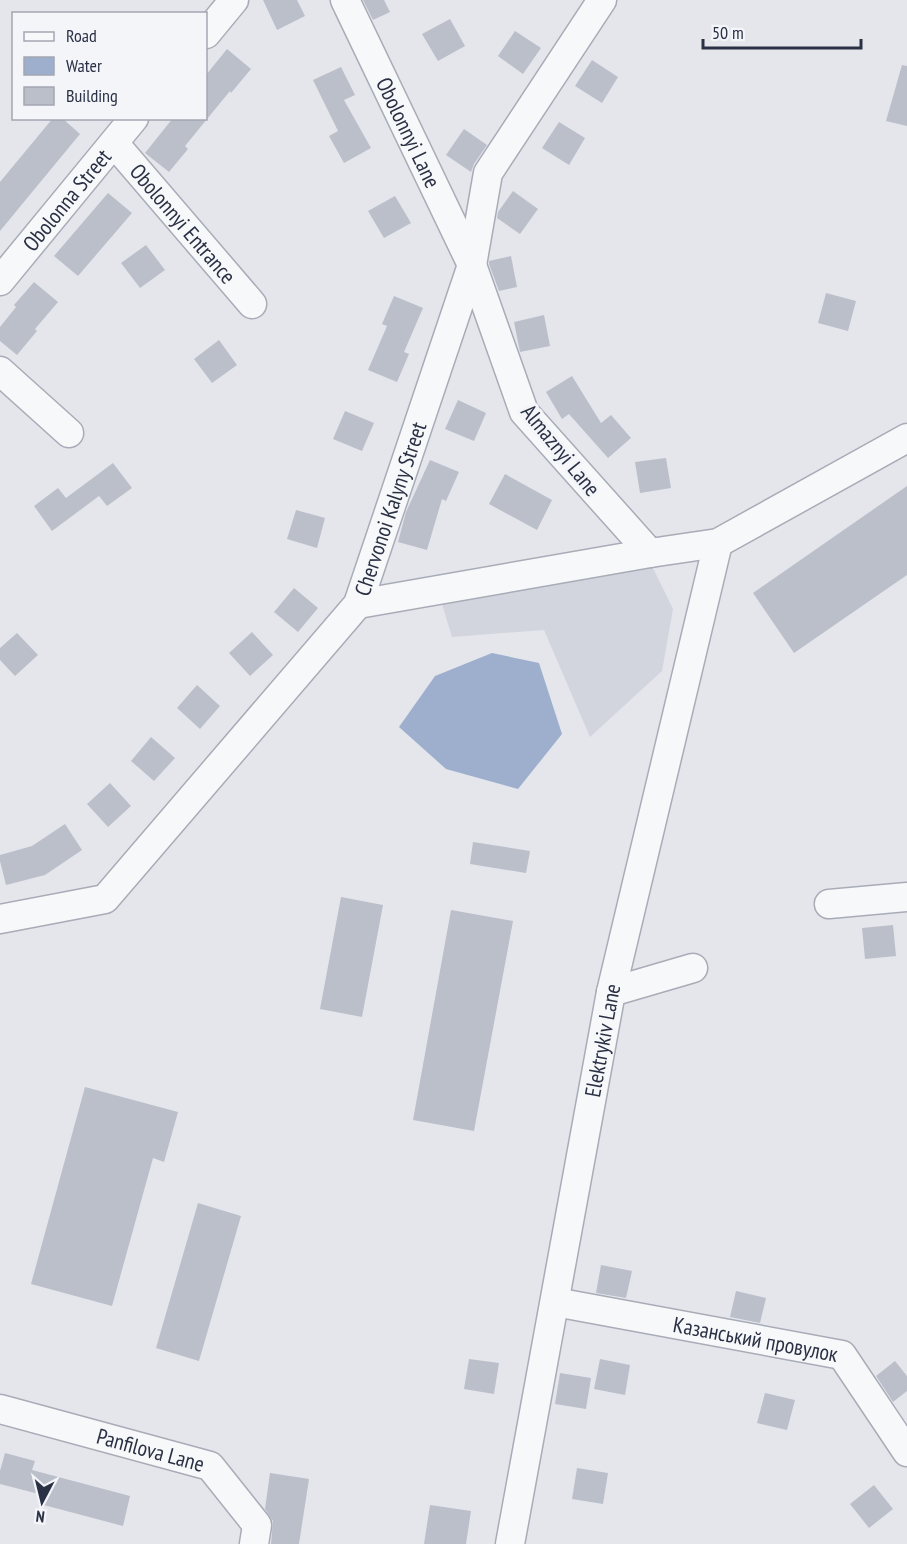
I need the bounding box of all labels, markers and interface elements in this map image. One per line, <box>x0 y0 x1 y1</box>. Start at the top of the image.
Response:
legend <box>12 12 207 120</box>
scale bar <box>703 12 860 50</box>
text: 50 m <box>712 21 744 44</box>
text: Road <box>66 24 97 47</box>
text: Water <box>66 54 102 77</box>
street label: Obolonnyi Lane <box>370 73 447 192</box>
text: Building <box>66 84 118 107</box>
street label: Obolonna Street <box>16 143 117 257</box>
street label: Obolonnyi Entrance <box>124 158 242 289</box>
street label: Almaznyi Lane <box>515 398 607 502</box>
street label: Chervonoi Kalyny Street <box>348 418 432 599</box>
street label: Elektrykiv Lane <box>578 981 627 1099</box>
street label: Казанський провулок <box>671 1310 841 1368</box>
street label: Panfilova Lane <box>94 1422 207 1478</box>
north arrow <box>12 1472 72 1532</box>
text: N <box>35 1506 46 1527</box>

